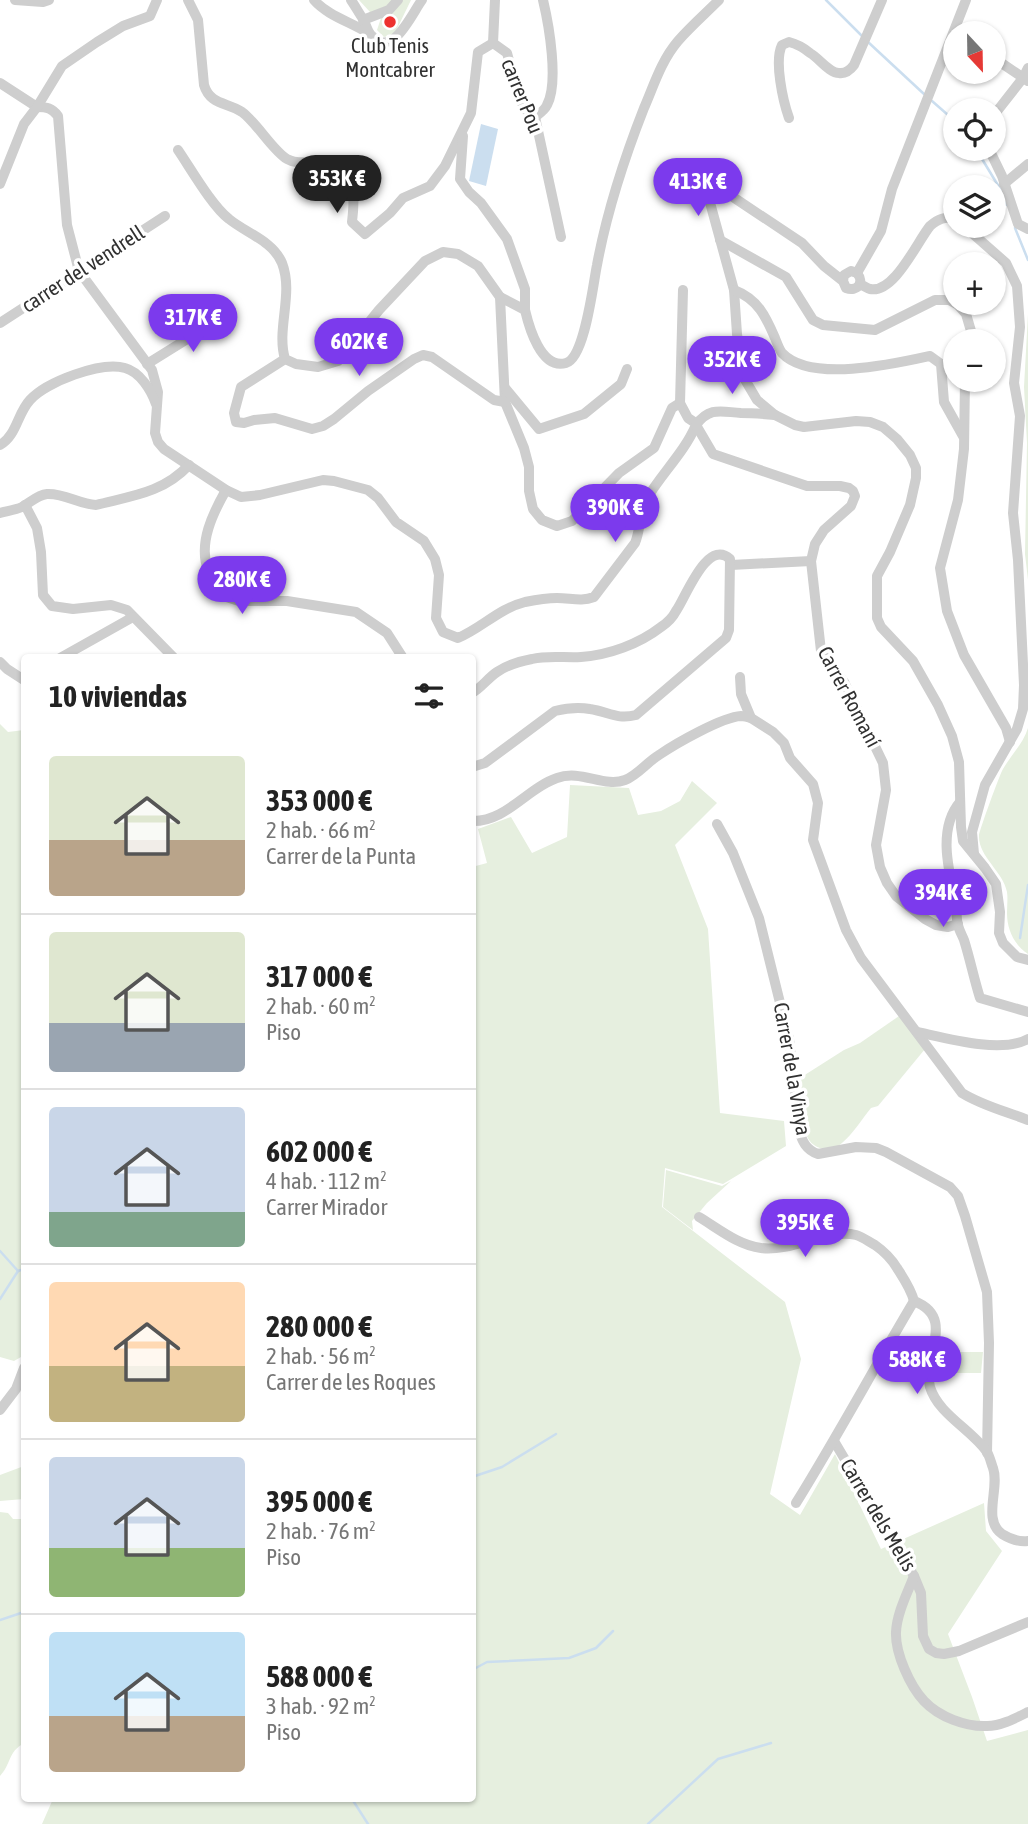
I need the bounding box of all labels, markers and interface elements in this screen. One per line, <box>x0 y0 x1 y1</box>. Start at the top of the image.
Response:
marker: Club Tenis Montcabrer <box>382 14 398 30</box>
north arrow <box>943 21 1006 84</box>
map controls <box>943 21 1006 392</box>
place label: Club Tenis Montcabrer <box>345 33 435 81</box>
street label: carrer Pou <box>497 55 549 137</box>
button: locate <box>943 98 1006 161</box>
pin: 353K € <box>280 156 394 215</box>
pin: 413K € <box>641 158 755 218</box>
text: 353K € <box>308 165 366 191</box>
text: 413K € <box>669 168 727 194</box>
button: layers <box>943 175 1006 238</box>
street label: carrer del vendrell <box>17 219 149 317</box>
button: + <box>943 252 1006 315</box>
pin: 317K € <box>136 294 250 354</box>
text: 317K € <box>164 304 222 330</box>
pin: 602K € <box>302 318 416 378</box>
text: 602K € <box>330 328 388 354</box>
button: − <box>943 329 1006 392</box>
pin: 352K € <box>675 336 789 396</box>
text: 352K € <box>703 346 761 372</box>
pin: 390K € <box>558 484 672 544</box>
text: 390K € <box>586 494 644 520</box>
pin: 280K € <box>185 556 299 616</box>
text: 280K € <box>213 566 271 592</box>
street label: Carrer Romaní <box>813 642 886 751</box>
icon: filters <box>410 677 448 715</box>
text: 10 viviendas <box>49 679 187 713</box>
text: 353 000 € <box>266 783 372 817</box>
icon: home <box>105 784 189 868</box>
text: 2 hab. · 66 m² <box>266 817 376 843</box>
text: Carrer de la Punta <box>266 843 416 869</box>
pin: 394K € <box>886 870 1000 929</box>
text: 394K € <box>914 879 972 905</box>
text: 317 000 € <box>266 959 372 993</box>
icon: home <box>105 960 189 1044</box>
text: 2 hab. · 60 m² <box>266 993 376 1019</box>
street label: Carrer de la Vinya <box>770 1001 816 1137</box>
text: Piso <box>266 1019 301 1045</box>
text: 602 000 € <box>266 1134 372 1168</box>
icon: home <box>105 1135 189 1219</box>
text: 4 hab. · 112 m² <box>266 1168 387 1194</box>
text: Carrer Mirador <box>266 1194 387 1220</box>
pin: 395K € <box>748 1200 862 1259</box>
text: 395K € <box>776 1209 834 1235</box>
text: 280 000 € <box>266 1309 372 1343</box>
icon: home <box>105 1310 189 1394</box>
pin: 588K € <box>860 1336 974 1396</box>
text: 2 hab. · 56 m² <box>266 1343 376 1369</box>
text: 588K € <box>888 1346 946 1372</box>
text: Carrer de les Roques <box>266 1369 436 1395</box>
street label: Carrer dels Melis <box>836 1454 922 1575</box>
text: 395 000 € <box>266 1484 372 1518</box>
icon: home <box>105 1485 189 1569</box>
text: 2 hab. · 76 m² <box>266 1518 376 1544</box>
text: Piso <box>266 1544 301 1570</box>
text: 588 000 € <box>266 1659 372 1693</box>
icon: home <box>105 1660 189 1744</box>
text: 3 hab. · 92 m² <box>266 1693 376 1719</box>
text: Piso <box>266 1719 301 1745</box>

